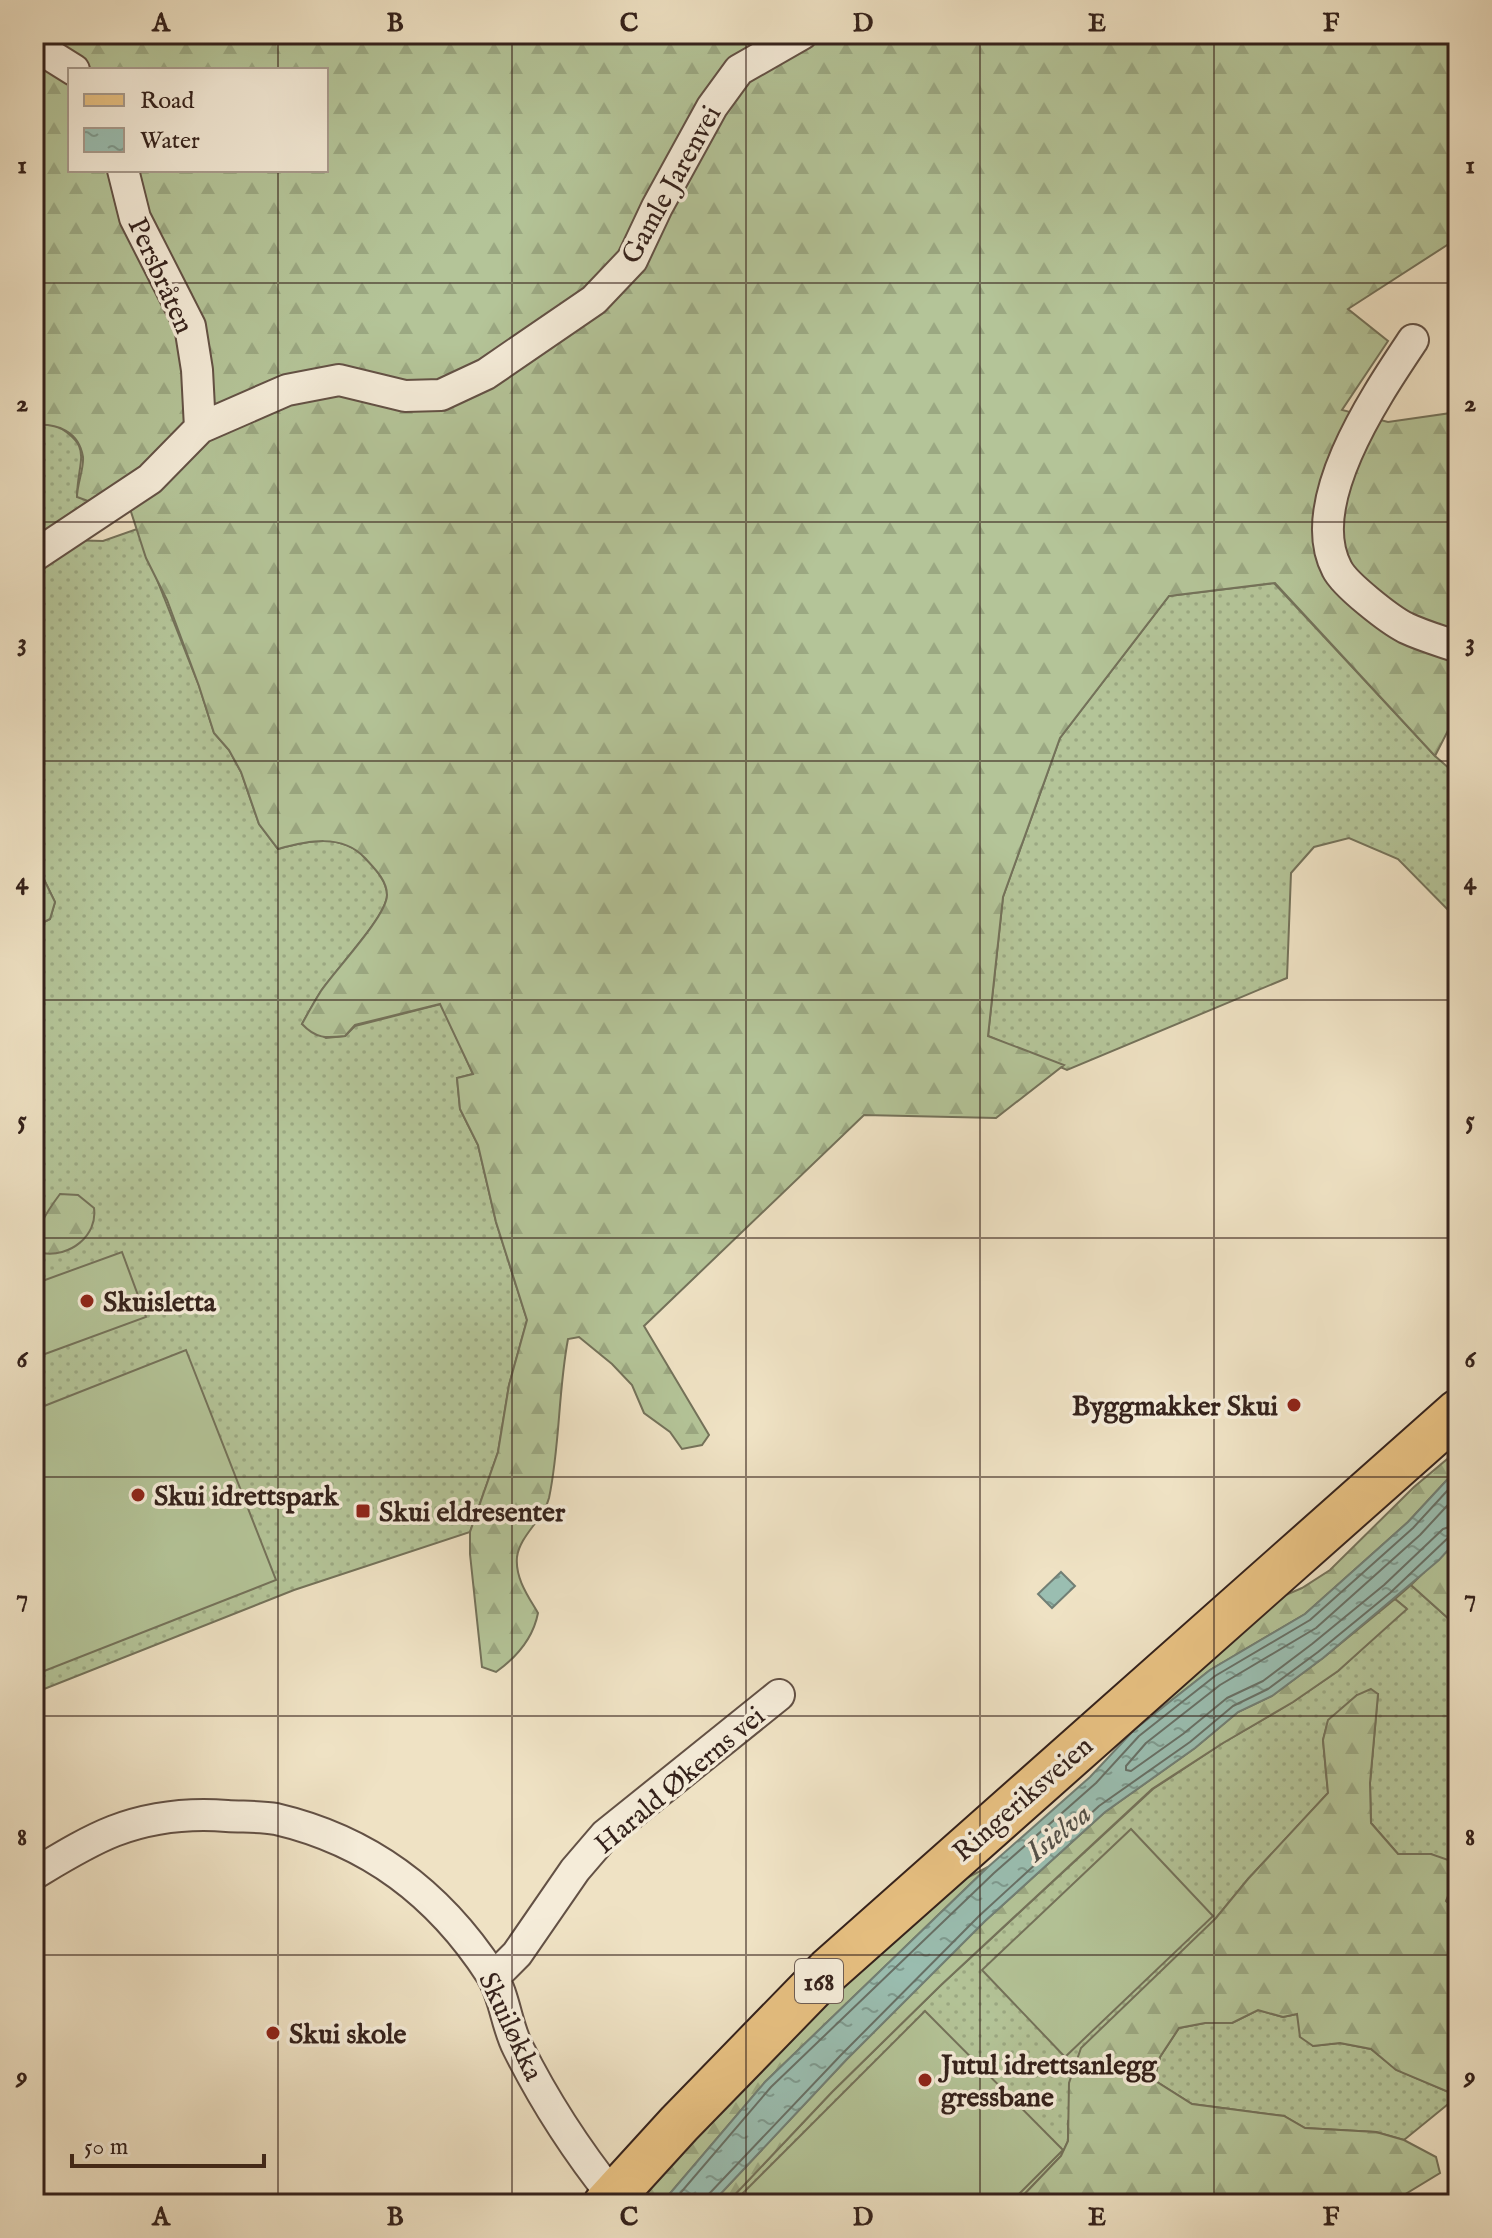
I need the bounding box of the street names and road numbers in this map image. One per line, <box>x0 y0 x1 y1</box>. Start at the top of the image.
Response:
street label: Gamle Jarenvei <box>614 100 730 271</box>
street label: Persbråten <box>119 213 201 340</box>
street label: Harald Økerns vei <box>588 1699 773 1862</box>
street label: Ringeriksveien <box>946 1729 1101 1870</box>
road number: 168 <box>795 1959 843 2003</box>
street label: Skuiløkka <box>469 1967 550 2088</box>

